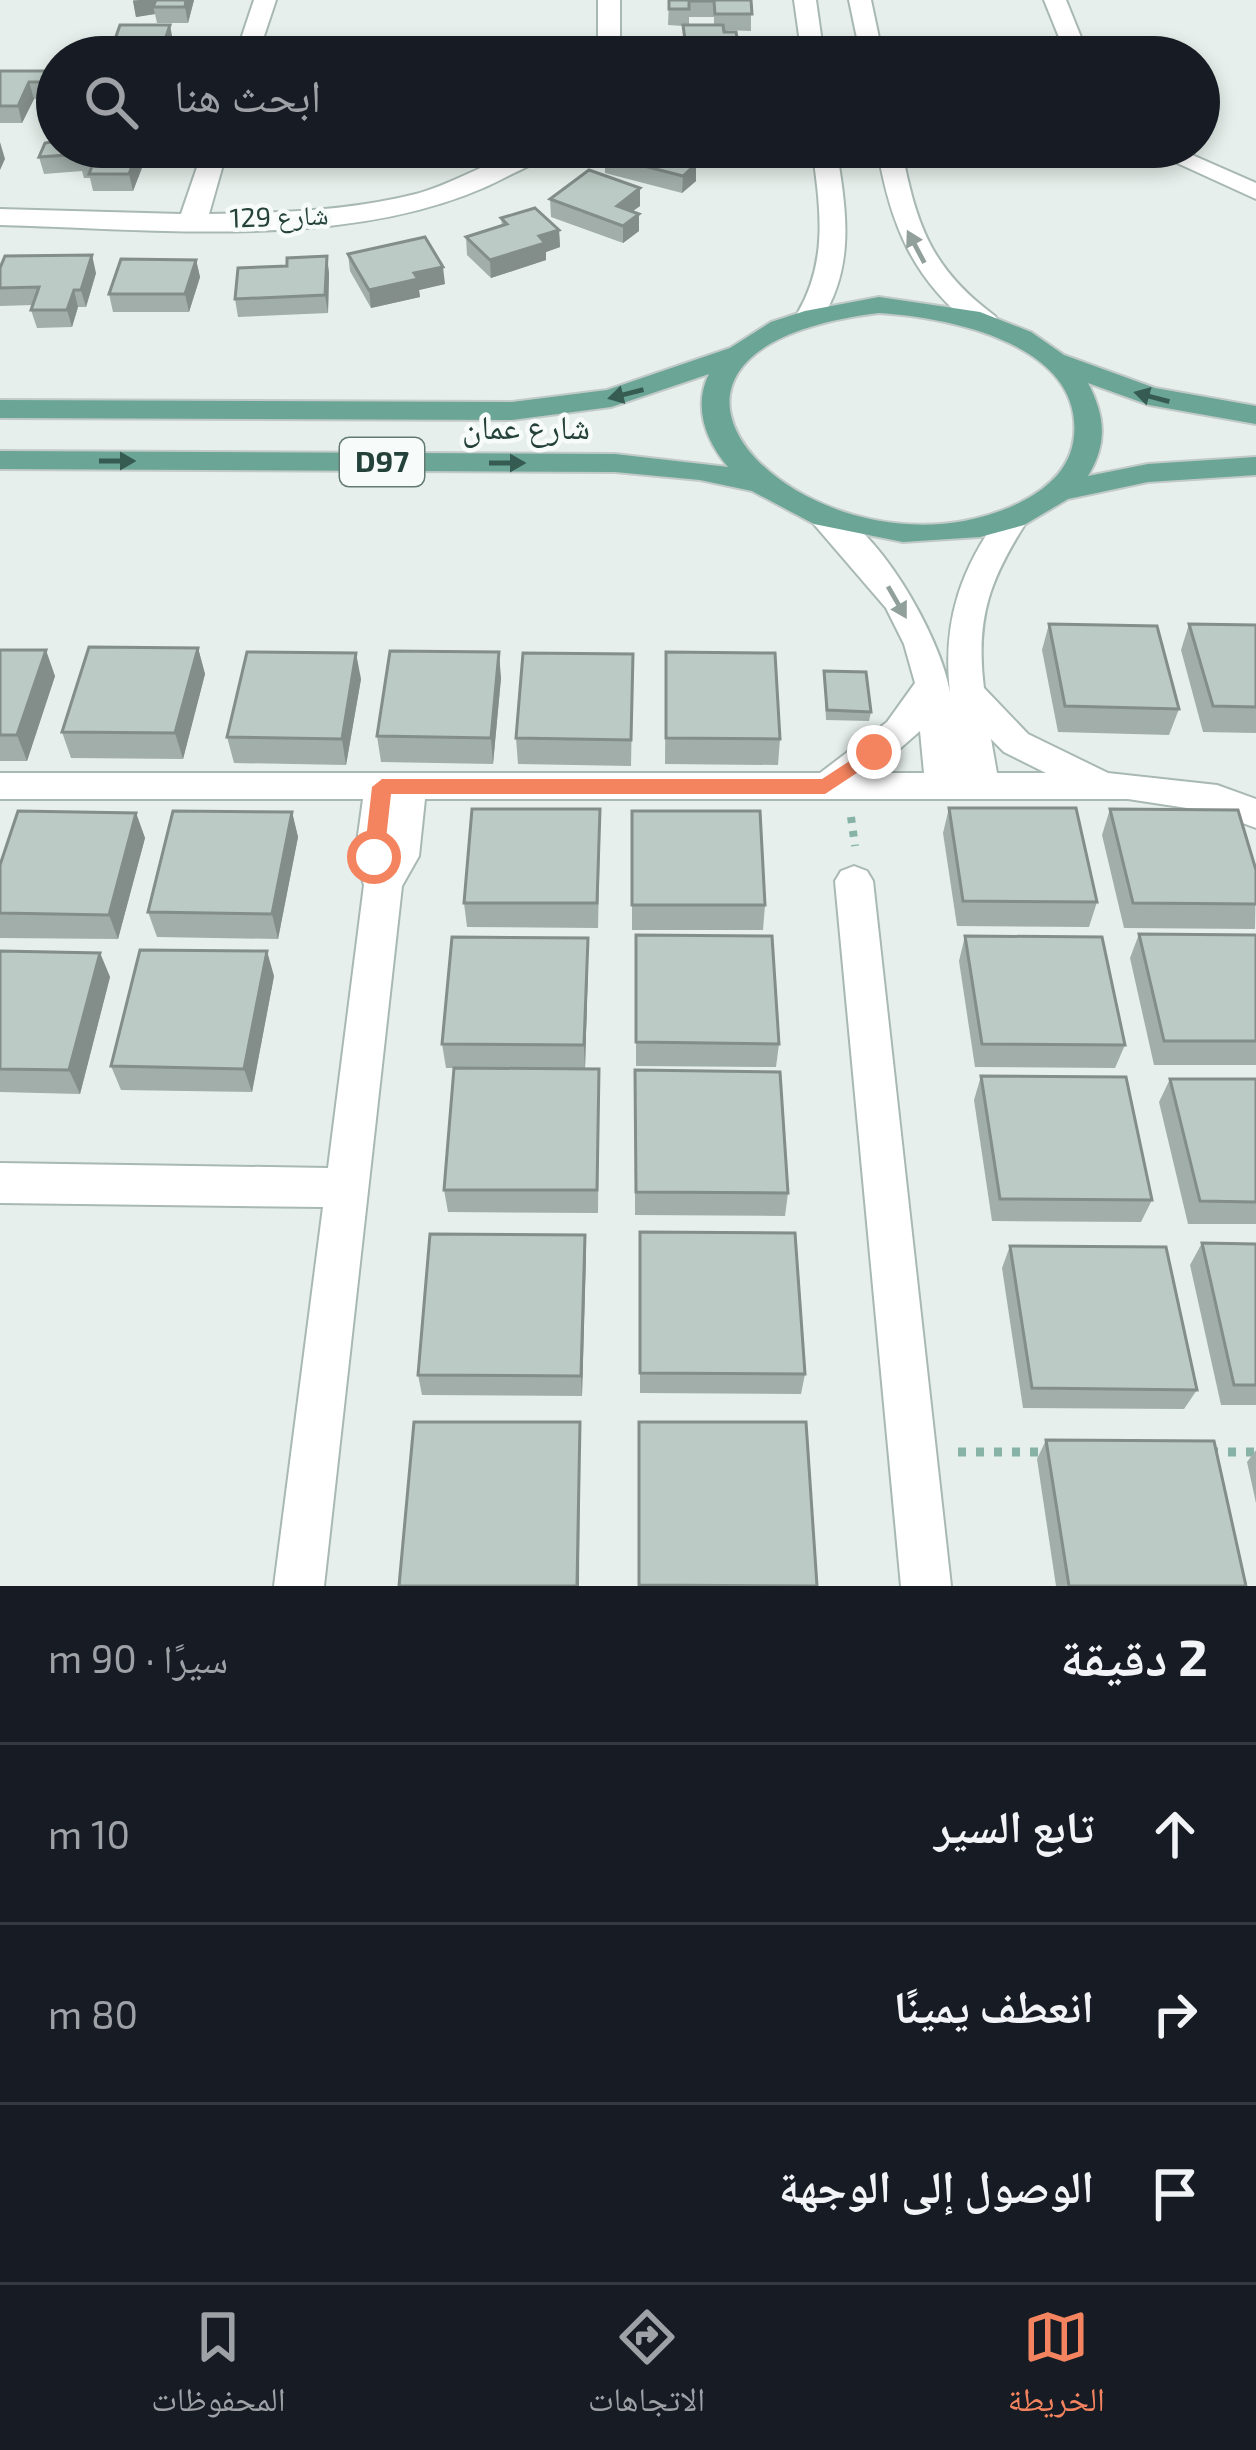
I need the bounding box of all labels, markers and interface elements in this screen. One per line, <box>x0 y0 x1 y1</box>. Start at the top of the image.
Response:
search box <box>36 36 1220 168</box>
text: ابحث هنا <box>174 67 321 121</box>
icon: search <box>78 69 144 135</box>
street label: شارع 129 <box>229 197 329 236</box>
one-way arrow <box>906 230 926 264</box>
one-way arrow <box>608 385 645 404</box>
one-way arrow <box>1133 386 1170 405</box>
street label: شارع عمان <box>462 406 590 448</box>
road number: D97 <box>340 438 424 486</box>
one-way arrow <box>99 451 137 471</box>
one-way arrow <box>489 453 527 472</box>
one-way arrow <box>886 585 907 619</box>
route end <box>847 725 901 779</box>
route start <box>347 830 401 884</box>
text: 2 دقيقة <box>1060 1625 1208 1686</box>
text: سيرًا · 90 m <box>48 1634 228 1681</box>
text: تابع السير <box>934 1798 1094 1852</box>
icon: ahead <box>1142 1801 1208 1867</box>
text: 10 m <box>48 1810 130 1857</box>
text: انعطف يمينًا <box>893 1978 1094 2032</box>
icon: right <box>1142 1981 1208 2047</box>
text: 80 m <box>48 1990 138 2037</box>
text: الوصول إلى الوجهة <box>779 2158 1094 2212</box>
icon: arrive <box>1142 2161 1208 2227</box>
tab: المحفوظات <box>151 2304 286 2432</box>
tab: الاتجاهات <box>588 2304 705 2432</box>
tab: الخريطة <box>1008 2304 1105 2432</box>

